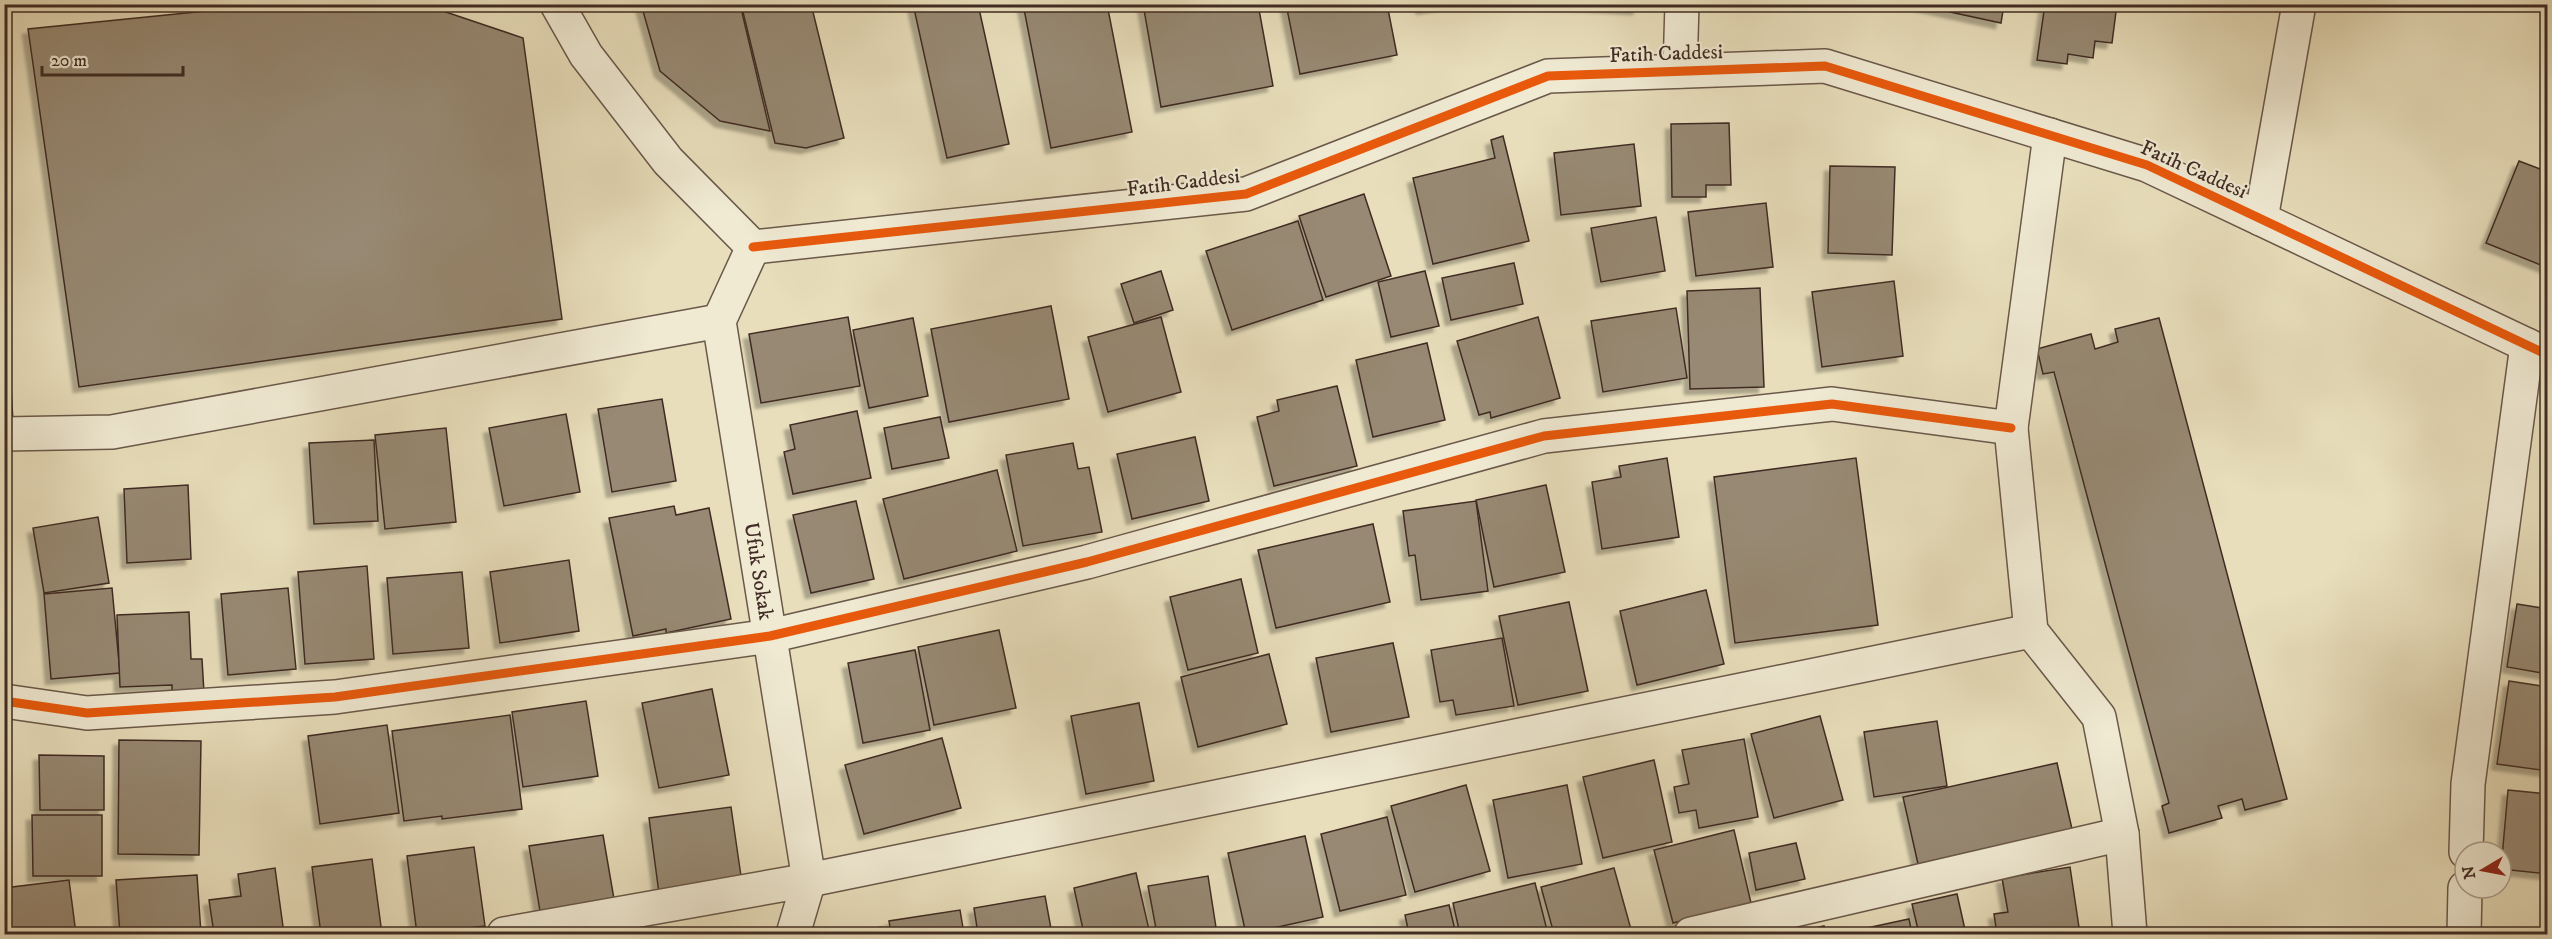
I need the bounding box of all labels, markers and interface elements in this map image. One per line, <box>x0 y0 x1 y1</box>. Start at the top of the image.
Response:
scale bar <box>42 39 183 77</box>
street label: Fatih Caddesi <box>1609 39 1723 69</box>
text: 20 m <box>51 50 87 72</box>
street label: Fatih Caddesi <box>2136 135 2251 205</box>
street label: Fatih Caddesi <box>1125 163 1241 203</box>
street label: Ufuk Sokak <box>737 521 779 622</box>
north arrow <box>2453 840 2513 900</box>
text: N <box>2458 864 2480 881</box>

